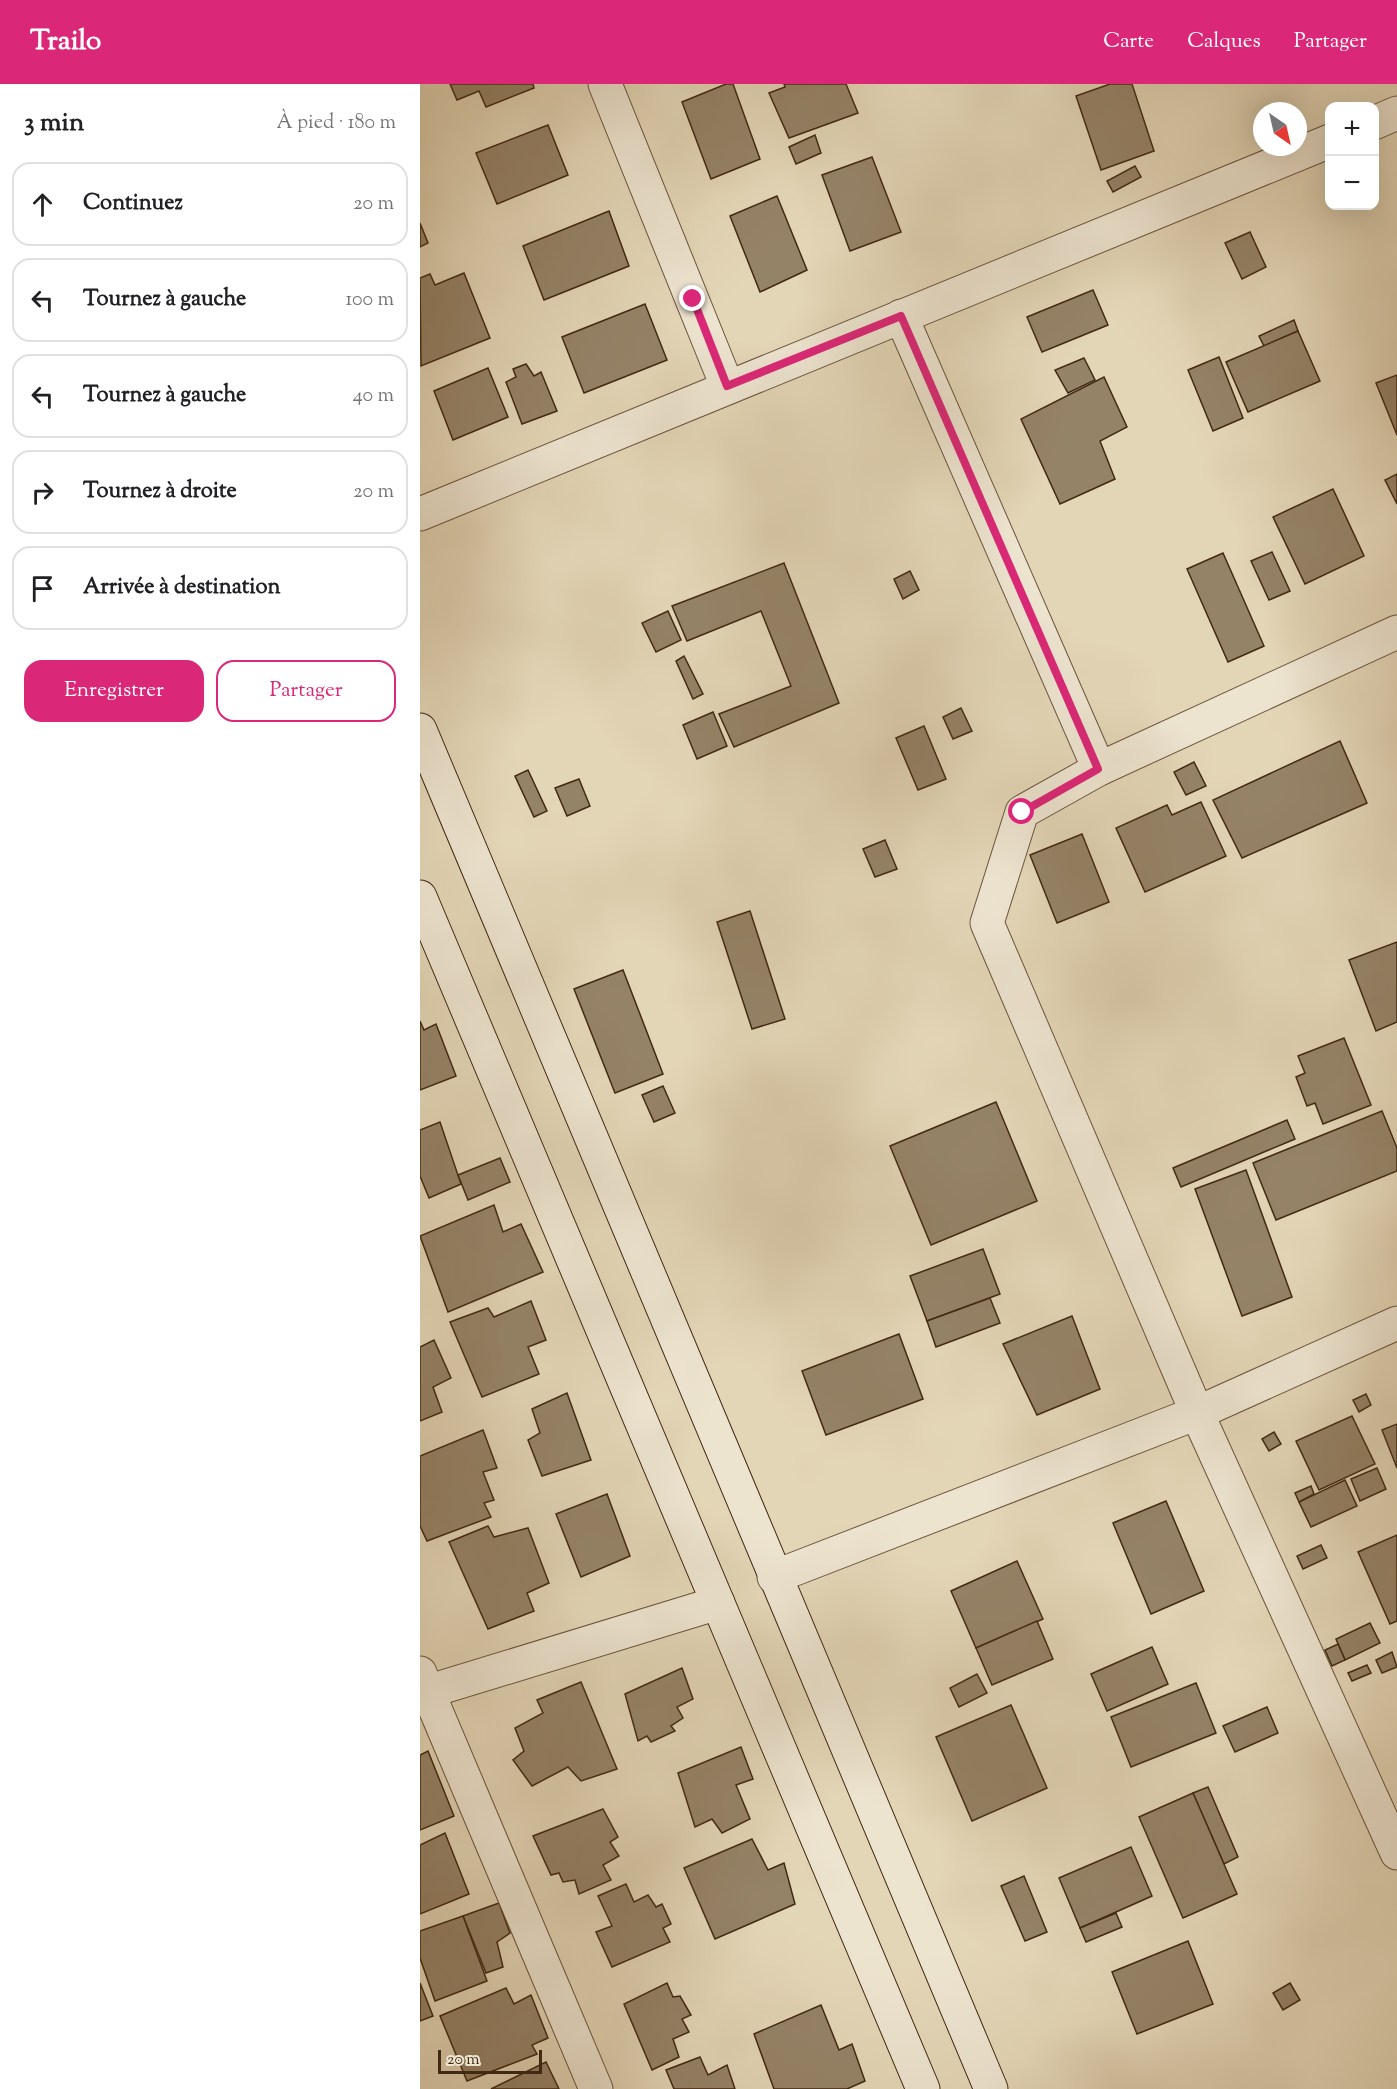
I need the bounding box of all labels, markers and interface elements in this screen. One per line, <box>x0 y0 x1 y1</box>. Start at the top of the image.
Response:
text: Trailo <box>30 22 101 62</box>
text: Carte <box>1103 27 1154 57</box>
text: Calques <box>1187 27 1261 57</box>
text: Partager <box>1294 27 1367 57</box>
north arrow <box>1253 102 1307 156</box>
map controls <box>1325 102 1379 210</box>
button: + <box>1325 102 1379 156</box>
text: 3 min <box>24 105 84 142</box>
text: À pied · 180 m <box>276 109 396 138</box>
button: − <box>1325 156 1379 210</box>
icon: ahead <box>26 188 59 221</box>
text: Continuez <box>83 188 183 220</box>
text: 20 m <box>353 190 394 219</box>
icon: left <box>26 284 59 317</box>
text: Tournez à gauche <box>83 284 246 316</box>
route end <box>679 285 705 311</box>
text: 100 m <box>345 286 394 315</box>
icon: left <box>26 380 59 413</box>
text: Tournez à gauche <box>83 380 246 412</box>
text: 40 m <box>353 382 394 411</box>
icon: right <box>26 476 59 509</box>
text: Tournez à droite <box>83 476 237 508</box>
text: 20 m <box>353 478 394 507</box>
icon: arrive <box>26 572 59 605</box>
text: Arrivée à destination <box>83 572 280 604</box>
button: Enregistrer <box>24 660 204 722</box>
button: Partager <box>216 660 396 722</box>
route start <box>1008 798 1034 824</box>
scale bar <box>438 2047 542 2074</box>
text: 20 m <box>447 2049 480 2072</box>

